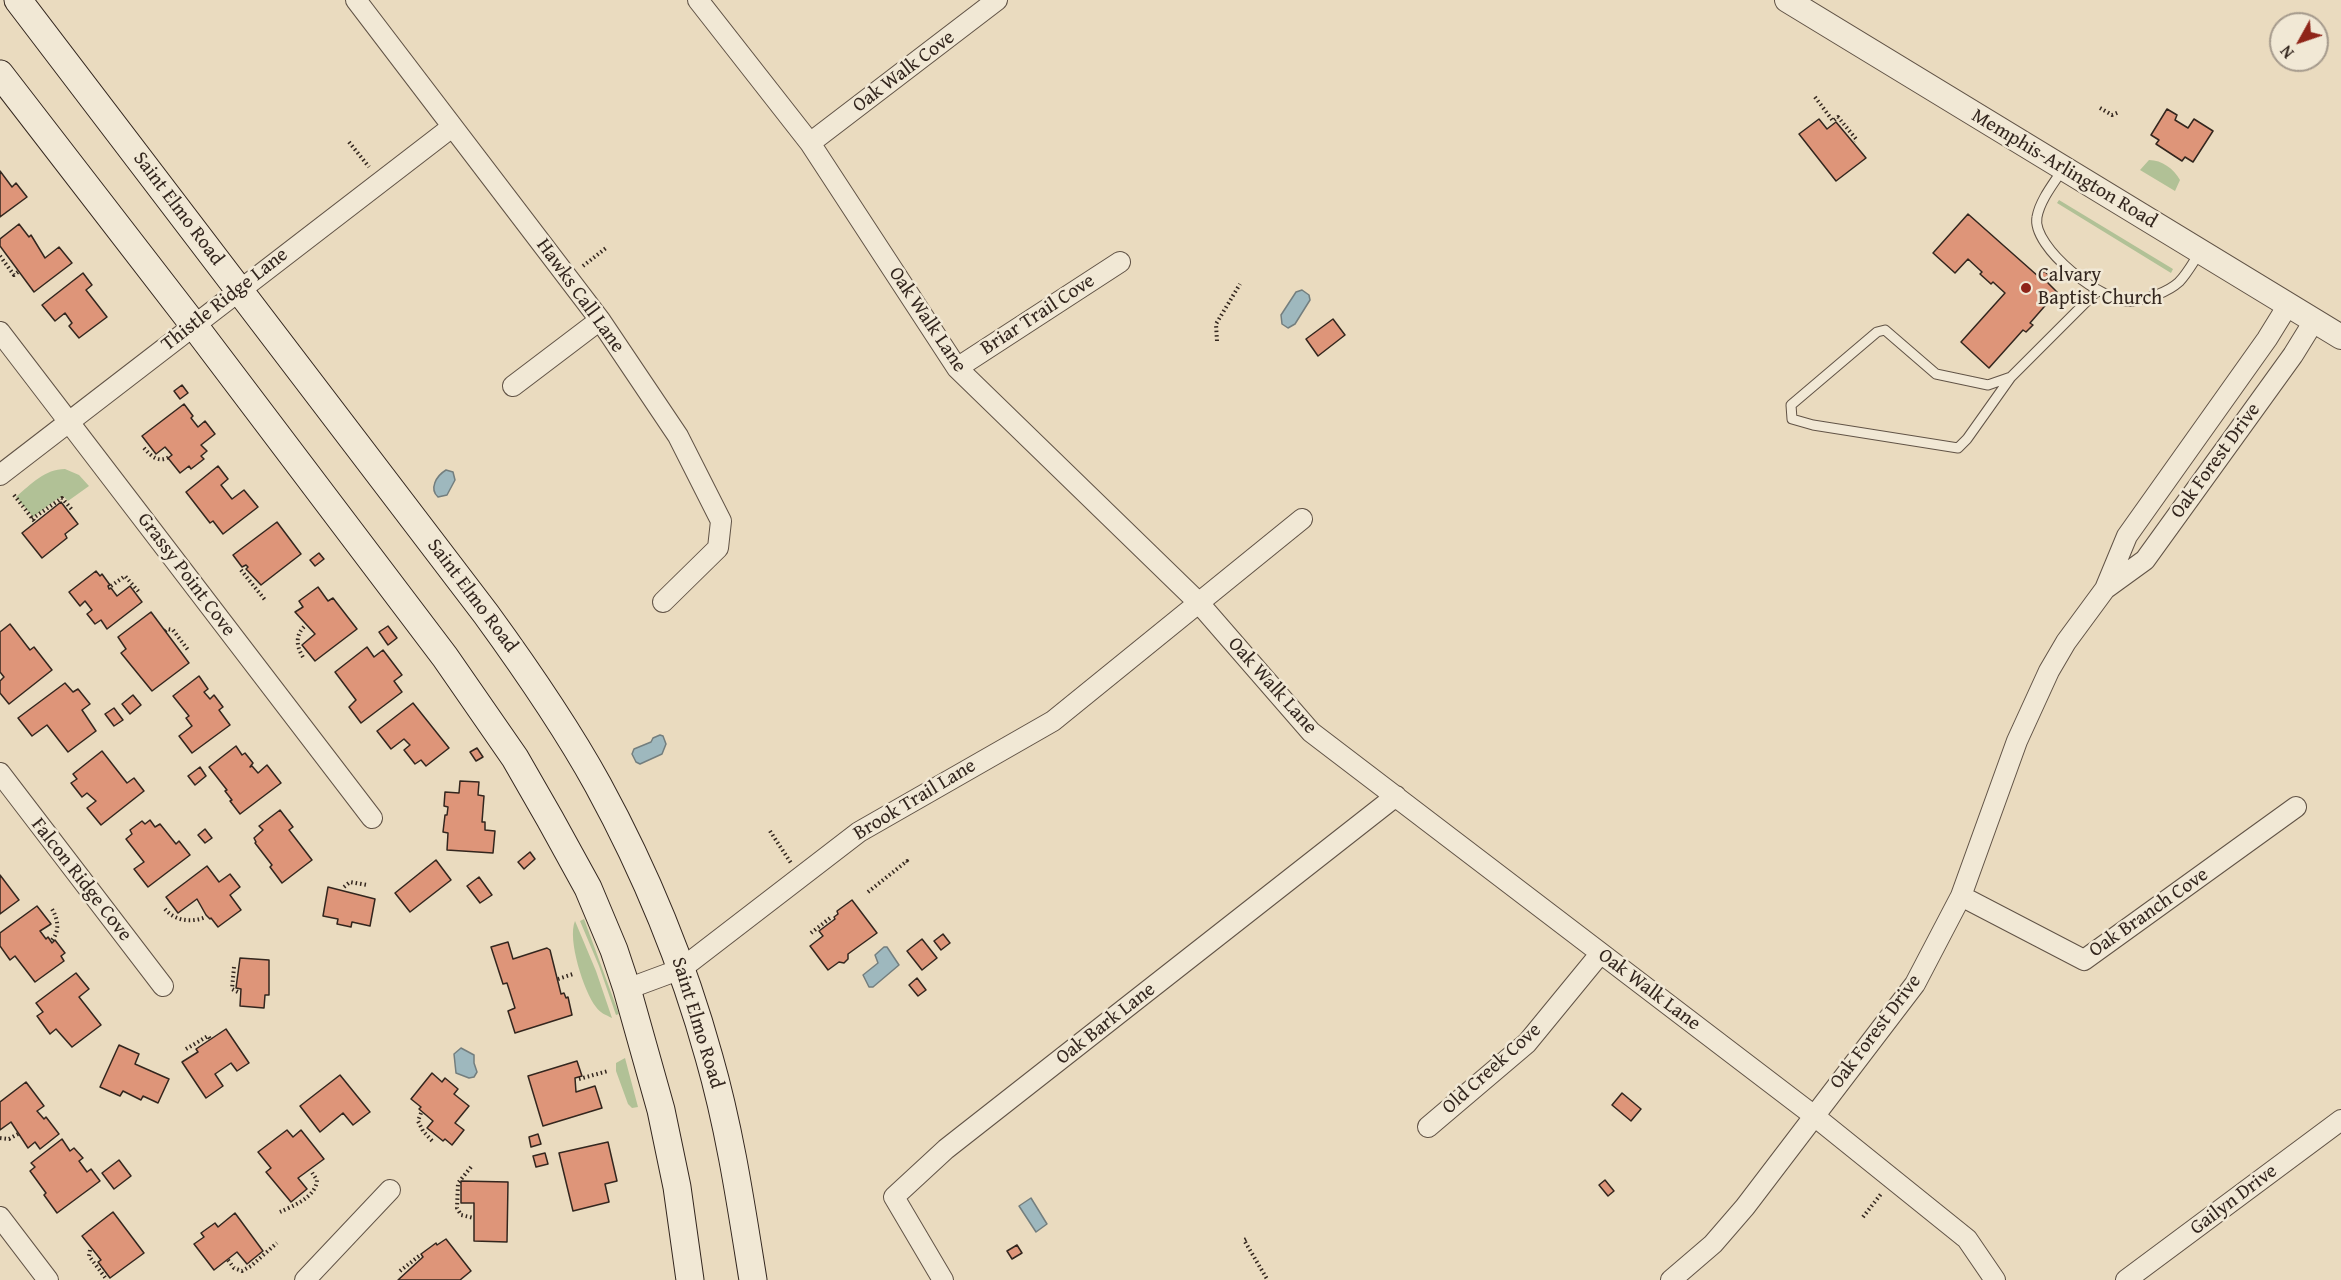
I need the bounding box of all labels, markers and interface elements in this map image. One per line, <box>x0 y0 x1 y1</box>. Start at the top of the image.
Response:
north arrow <box>2269 12 2329 72</box>
street label: Oak Walk Cove <box>848 26 960 118</box>
text: N <box>2274 40 2299 64</box>
street label: Memphis-Arlington Road <box>1967 104 2161 234</box>
street label: Saint Elmo Road <box>127 147 229 271</box>
street label: Hawks Call Lane <box>531 234 629 358</box>
street label: Thistle Ridge Lane <box>157 243 293 357</box>
street label: Oak Walk Lane <box>883 263 971 377</box>
place label: Calvary Baptist Church <box>2038 264 2162 311</box>
street label: Briar Trail Cove <box>976 269 1100 361</box>
marker: Calvary Baptist Church <box>2019 281 2033 295</box>
street label: Oak Forest Drive <box>2166 399 2266 523</box>
street label: Grassy Point Cove <box>132 509 240 641</box>
street label: Saint Elmo Road <box>421 534 523 658</box>
street label: Oak Walk Lane <box>1222 633 1322 739</box>
street label: Brook Trail Lane <box>850 754 980 846</box>
street label: Falcon Ridge Cove <box>25 814 137 946</box>
street label: Oak Branch Cove <box>2085 863 2213 963</box>
street label: Oak Walk Lane <box>1593 944 1705 1036</box>
street label: Saint Elmo Road <box>666 954 728 1092</box>
street label: Oak Forest Drive <box>1825 970 1927 1094</box>
street label: Oak Bark Lane <box>1052 978 1160 1070</box>
street label: Old Creek Cove <box>1438 1018 1546 1120</box>
street label: Gailyn Drive <box>2186 1159 2282 1241</box>

